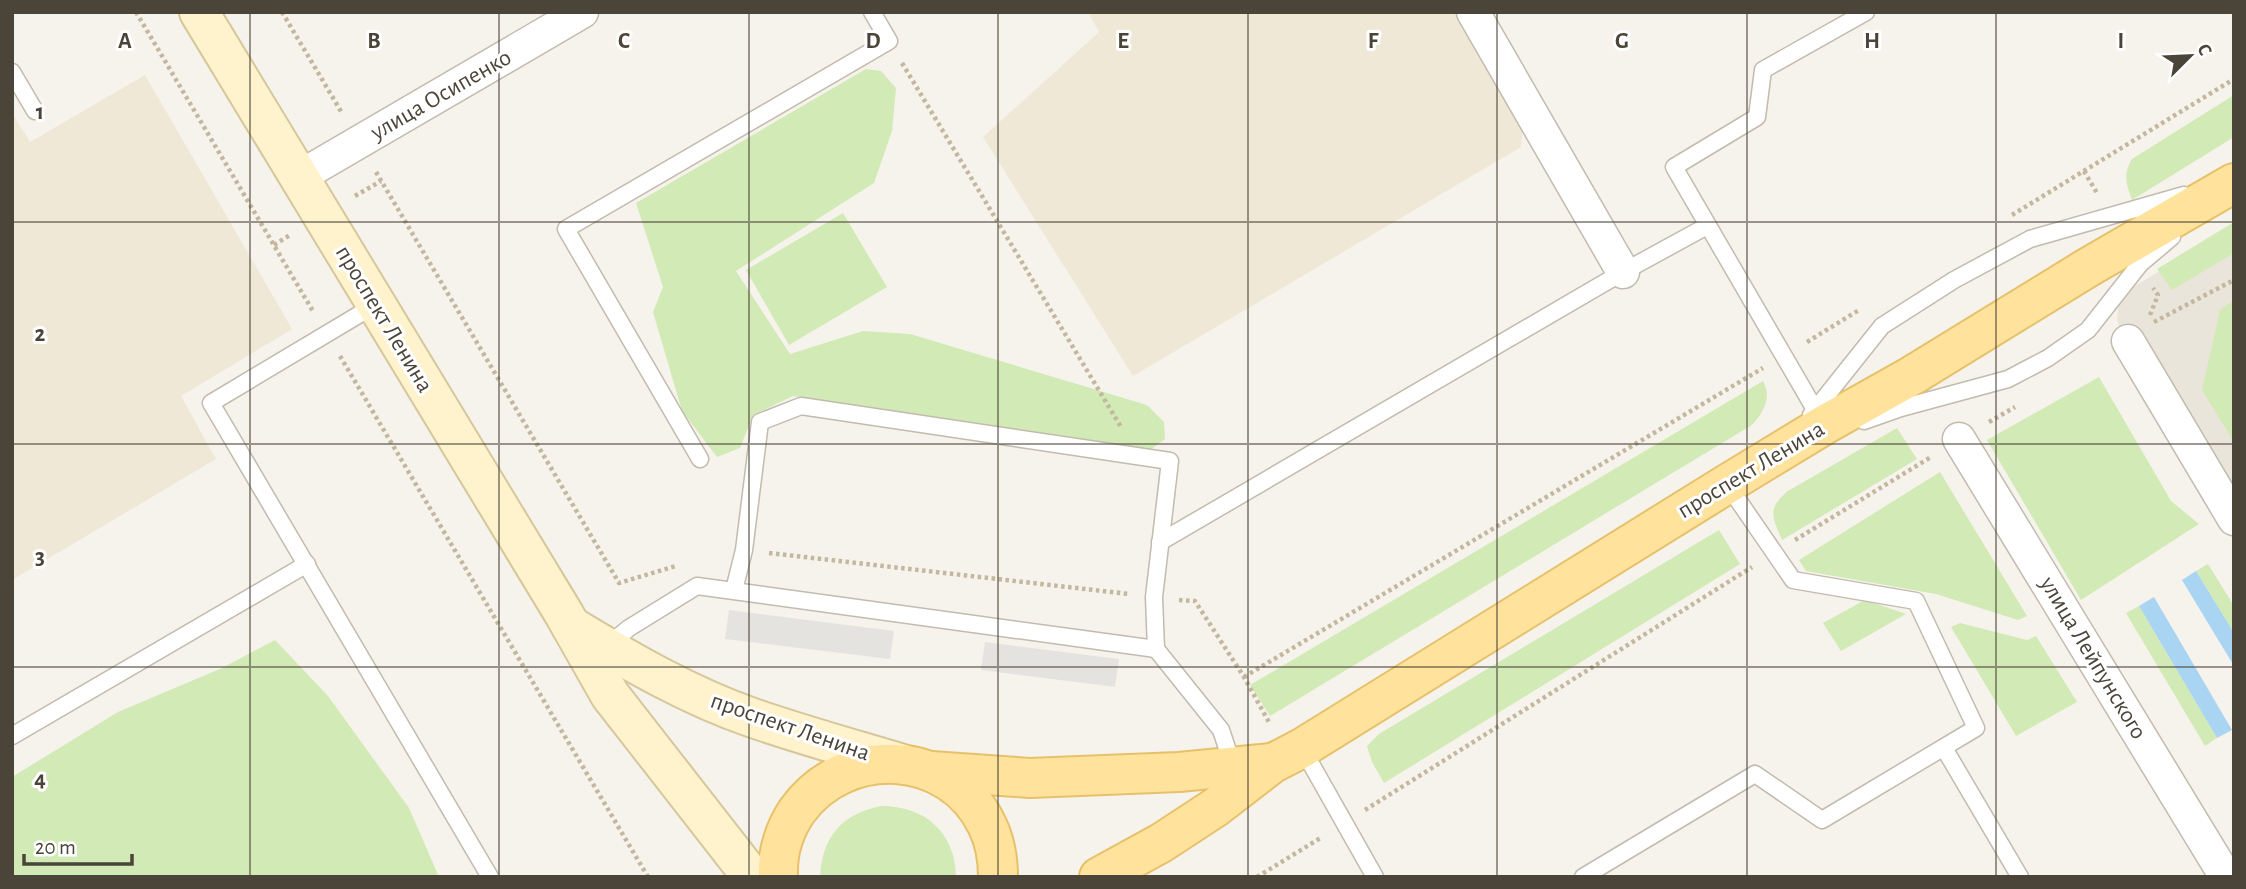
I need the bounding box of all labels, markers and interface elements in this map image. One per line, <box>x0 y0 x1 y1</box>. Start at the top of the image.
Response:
north arrow <box>2155 21 2225 91</box>
text: A <box>118 30 132 53</box>
text: B <box>367 30 381 53</box>
text: C <box>618 30 630 53</box>
text: D <box>865 30 881 53</box>
text: E <box>1117 30 1129 53</box>
text: F <box>1368 30 1379 53</box>
text: G <box>1615 30 1629 53</box>
text: H <box>1864 30 1880 53</box>
text: I <box>2118 30 2124 53</box>
text: С <box>2193 41 2215 58</box>
street label: улица Осипенко <box>366 45 515 145</box>
text: 1 <box>36 101 44 124</box>
street label: проспект Ленина <box>331 241 437 397</box>
text: 2 <box>35 323 46 346</box>
street label: проспект Ленина <box>1673 417 1829 523</box>
text: 3 <box>35 546 45 569</box>
street label: улица Лейпунского <box>2035 572 2151 743</box>
street label: проспект Ленина <box>707 689 873 765</box>
text: 4 <box>34 768 46 791</box>
scale bar <box>24 822 133 866</box>
text: 20 m <box>35 837 76 858</box>

